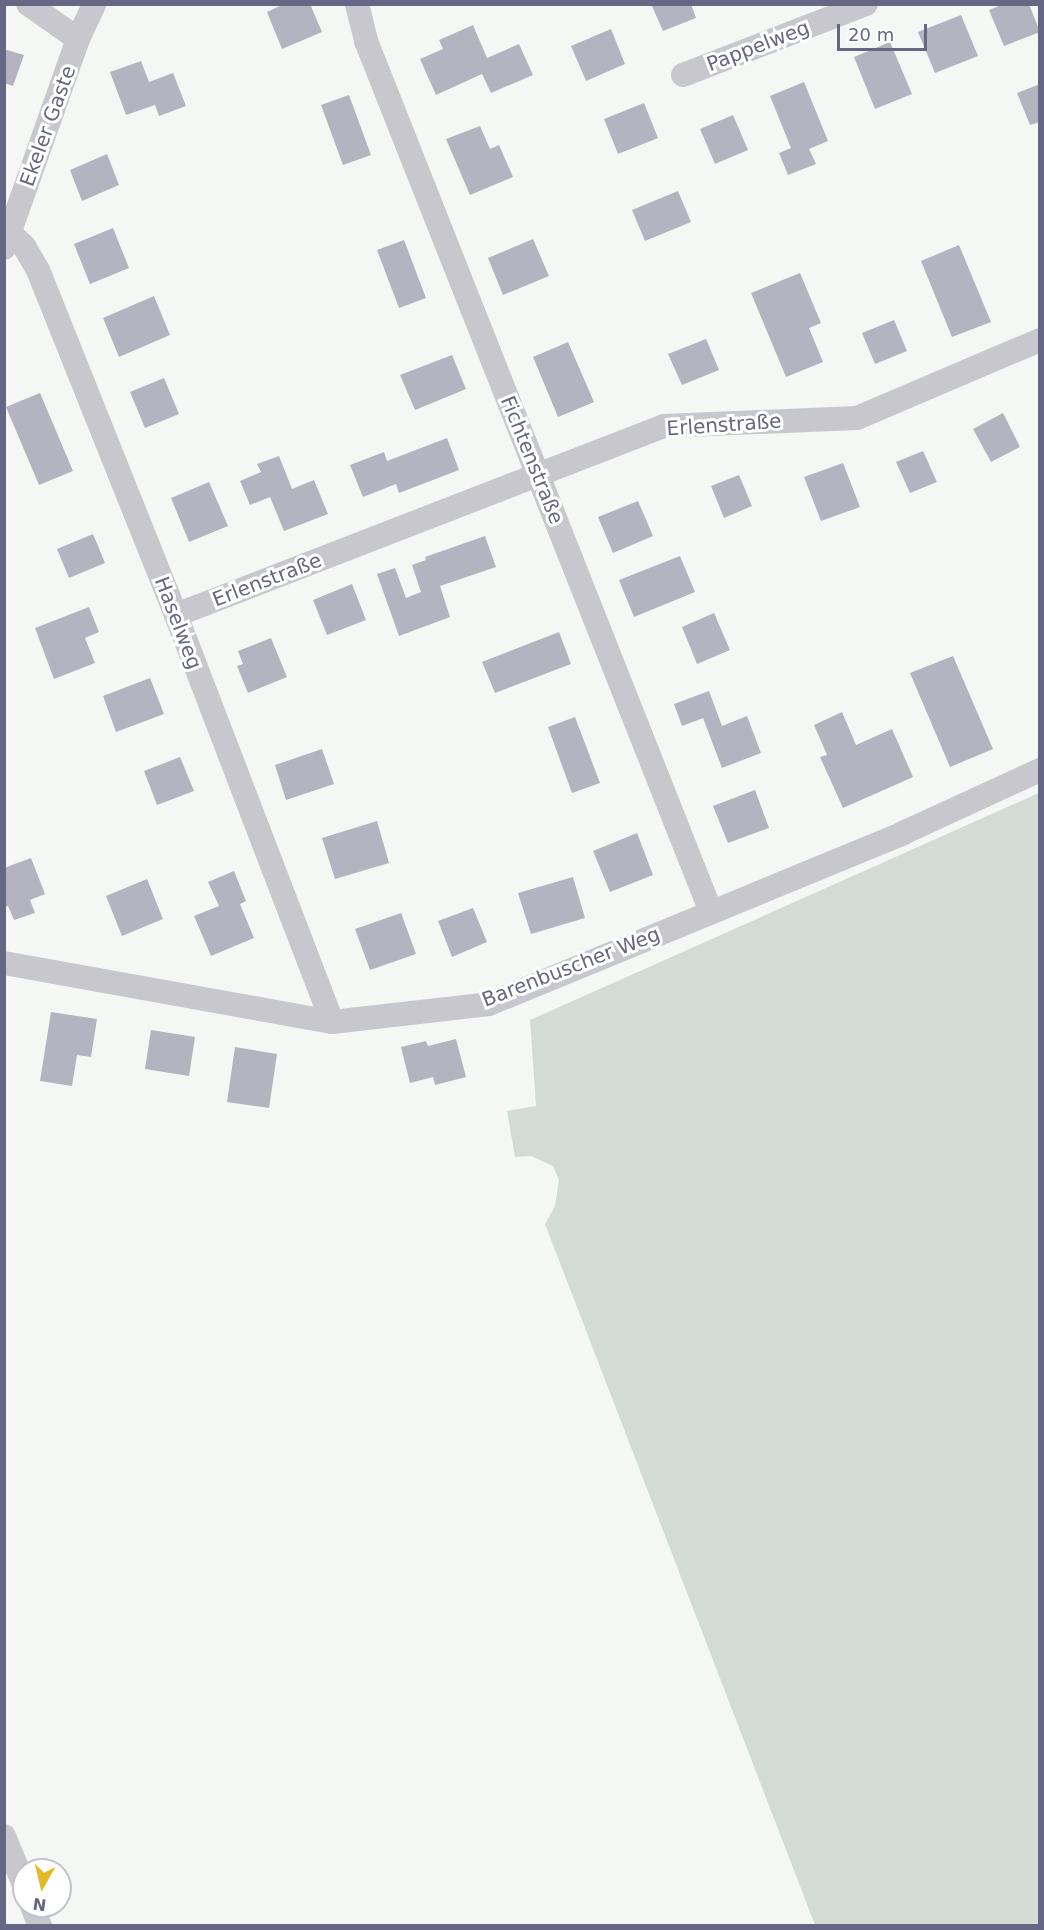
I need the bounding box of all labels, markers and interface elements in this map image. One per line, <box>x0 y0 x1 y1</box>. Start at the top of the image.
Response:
scale bar <box>840 12 930 50</box>
street label: Pappelweg <box>703 15 813 77</box>
text: 20 m <box>848 24 894 45</box>
street label: Ekeler Gaste <box>15 62 81 190</box>
street label: Fichtenstraße <box>495 393 569 527</box>
street label: Erlenstraße <box>666 409 782 441</box>
street label: Erlenstraße <box>209 548 325 612</box>
street label: Haselweg <box>149 573 207 673</box>
street label: Barenbuscher Weg <box>479 922 663 1012</box>
north arrow <box>12 1858 72 1918</box>
text: N <box>32 1894 48 1915</box>

